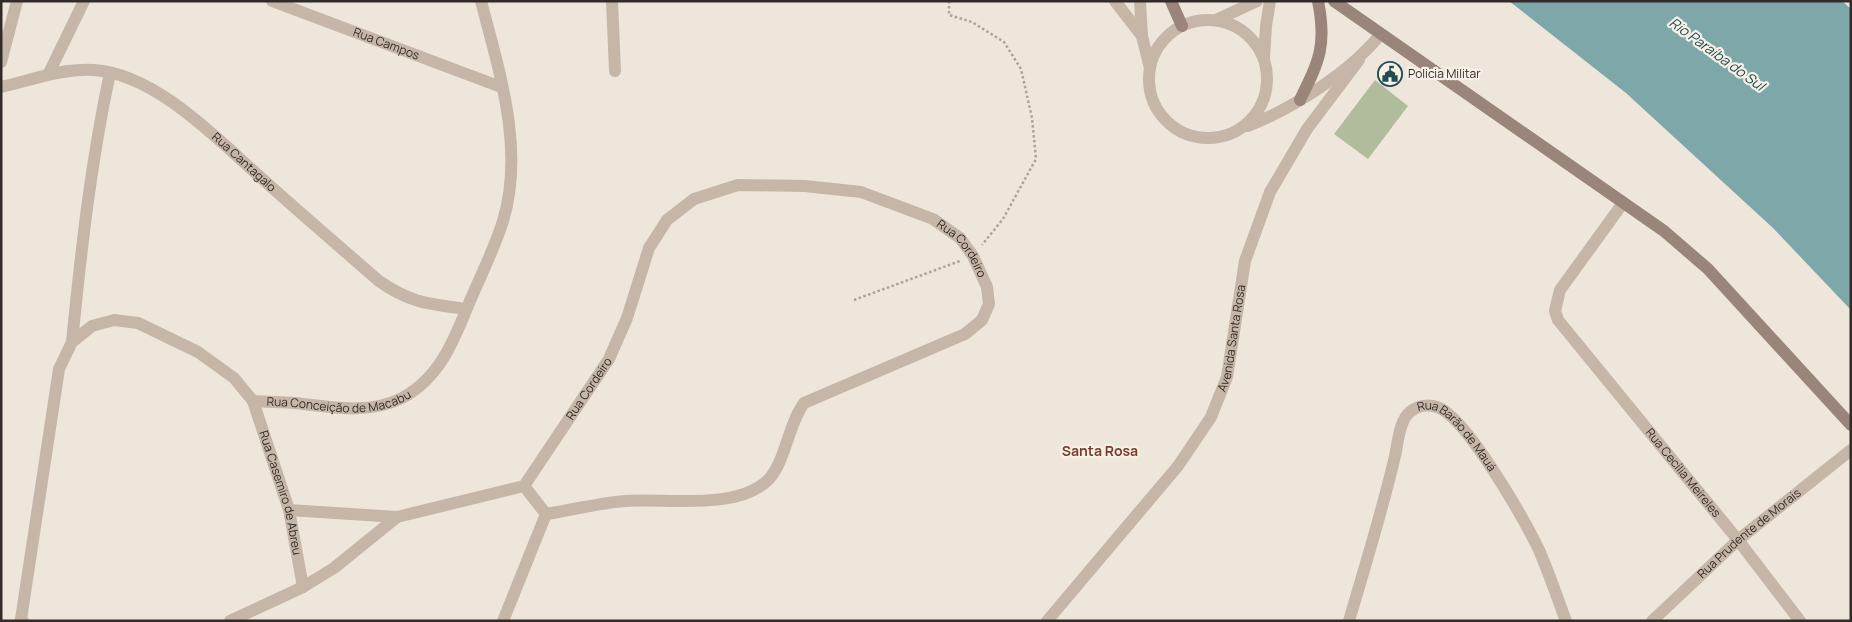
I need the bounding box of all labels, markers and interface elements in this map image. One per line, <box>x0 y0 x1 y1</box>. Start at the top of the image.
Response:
water label: Rio Paraíba do Sul <box>1666 13 1770 96</box>
street label: Rua Campos <box>351 23 422 64</box>
public building icon: Policia Militar <box>1377 61 1403 87</box>
place label: Policia Militar <box>1408 65 1481 82</box>
street label: Rua Cantagalo <box>208 128 280 195</box>
street label: Rua Cordeiro <box>933 215 991 280</box>
street label: Avenida Santa Rosa <box>1213 283 1249 394</box>
street label: Rua Cordeiro <box>562 354 616 423</box>
street label: Rua Conceição de Macabu <box>266 386 414 416</box>
street label: Rua Barão de Mauá <box>1415 397 1501 474</box>
street label: Rua Cecília Meireles <box>1642 424 1725 521</box>
street label: Rua Casemiro de Abreu <box>255 428 306 556</box>
district label: Santa Rosa <box>1062 441 1138 460</box>
street label: Rua Prudente de Morais <box>1693 484 1804 582</box>

